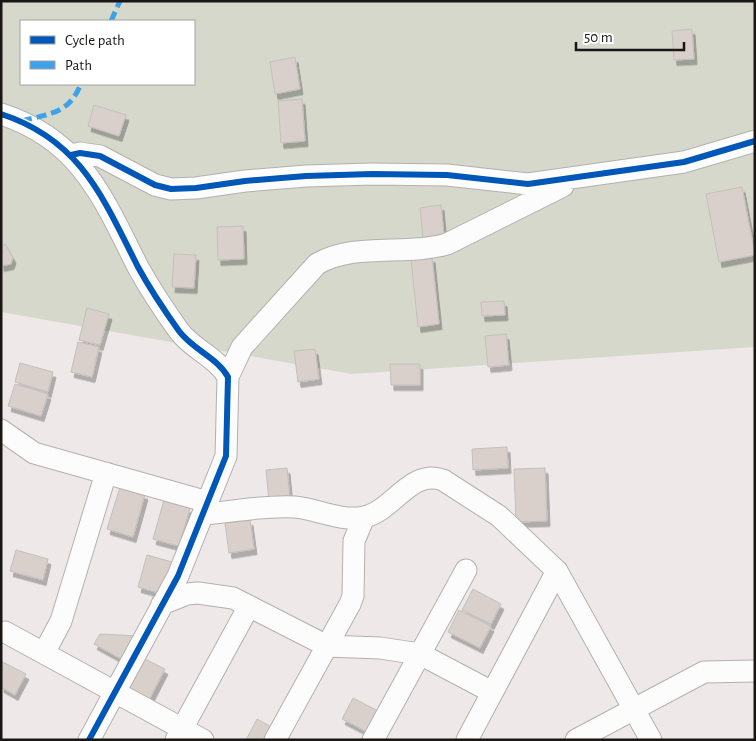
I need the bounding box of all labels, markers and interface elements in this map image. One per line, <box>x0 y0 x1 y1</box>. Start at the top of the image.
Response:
legend <box>20 20 195 85</box>
scale bar <box>576 20 684 52</box>
text: 50 m <box>584 30 613 45</box>
text: Cycle path <box>65 33 125 48</box>
text: Path <box>65 58 92 73</box>

